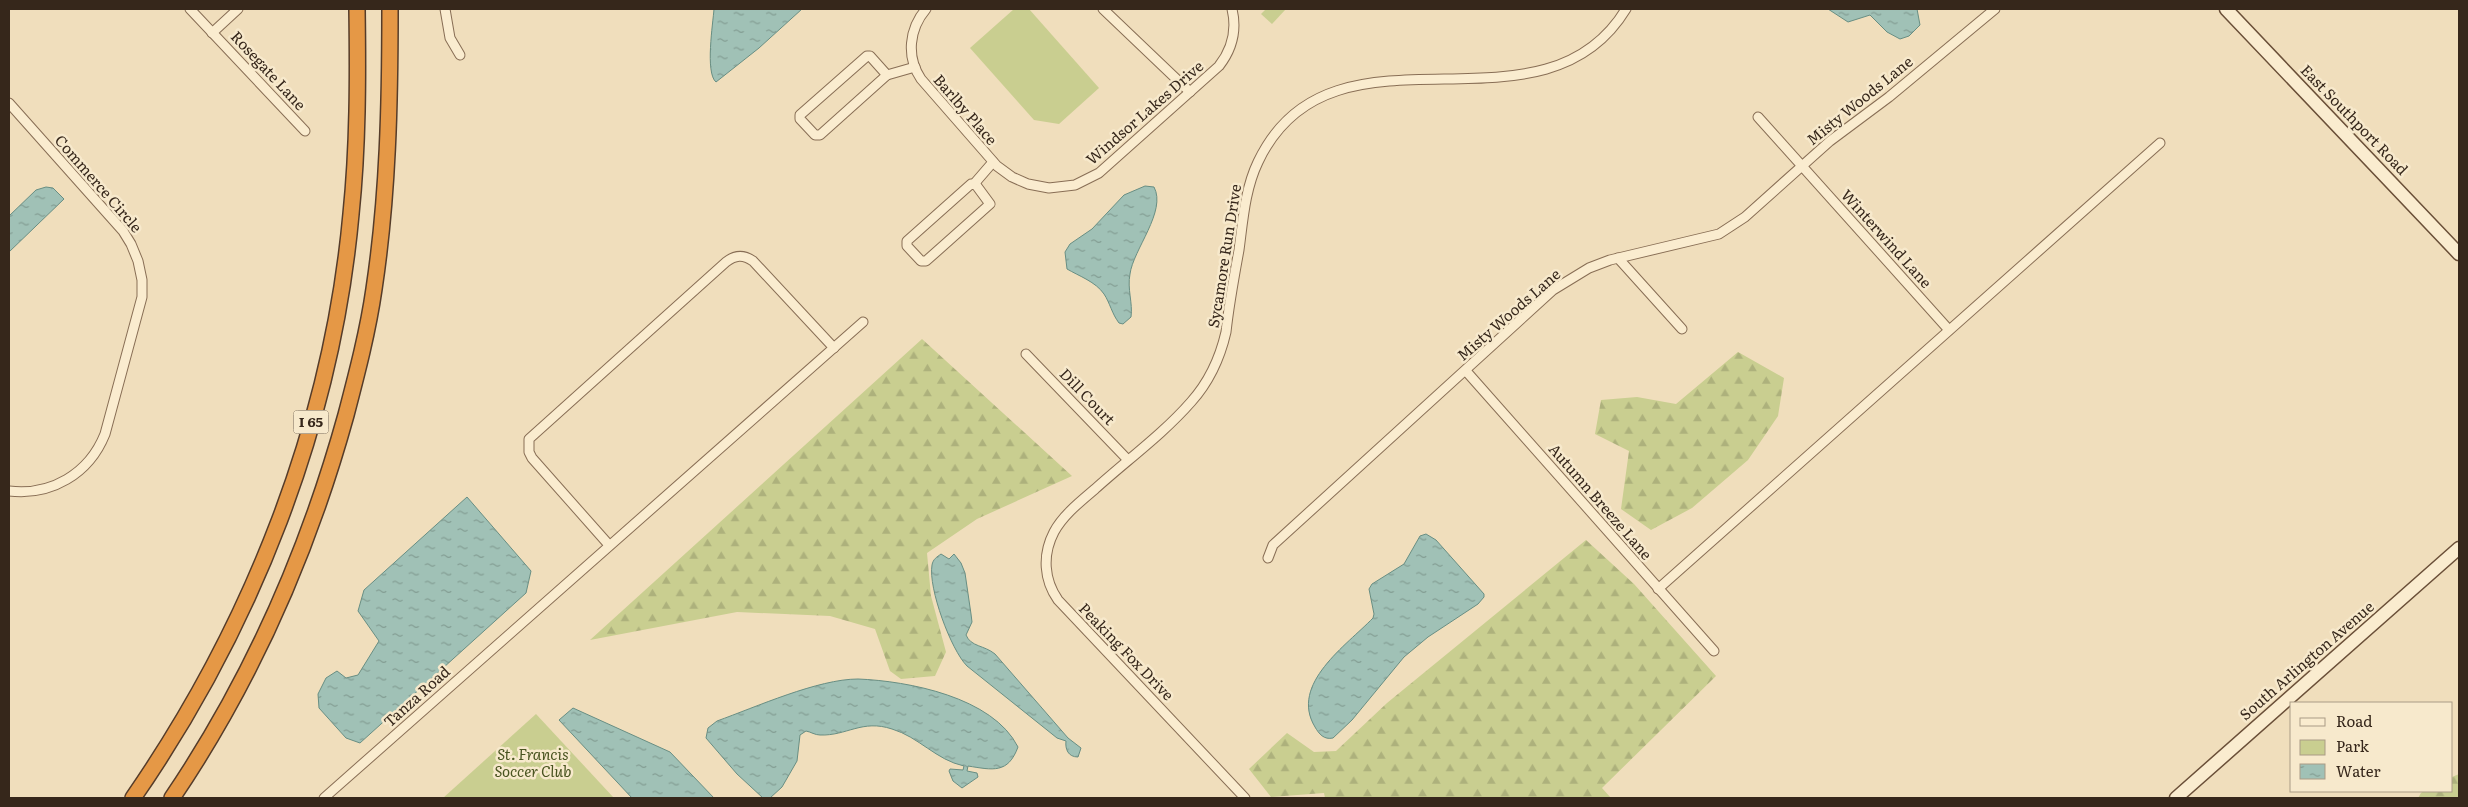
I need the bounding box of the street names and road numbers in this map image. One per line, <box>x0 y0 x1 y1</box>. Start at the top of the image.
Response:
street label: Rosegate Lane <box>226 25 312 115</box>
street label: Misty Woods Lane <box>1801 50 1917 150</box>
street label: Windsor Lakes Drive <box>1080 54 1208 169</box>
street label: East Southport Road <box>2296 58 2414 180</box>
street label: Barlby Place <box>929 68 1004 150</box>
street label: Commerce Circle <box>50 129 148 237</box>
street label: Sycamore Run Drive <box>1201 182 1246 329</box>
street label: Winterwind Lane <box>1836 183 1938 293</box>
street label: Misty Woods Lane <box>1451 262 1565 365</box>
street label: Dill Court <box>1055 362 1121 430</box>
road number: I 65 <box>294 411 328 434</box>
street label: Autumn Breeze Lane <box>1544 438 1658 564</box>
street label: South Arlington Avenue <box>2234 595 2379 725</box>
street label: Peaking Fox Drive <box>1074 597 1180 705</box>
street label: Tanza Road <box>378 660 454 732</box>

